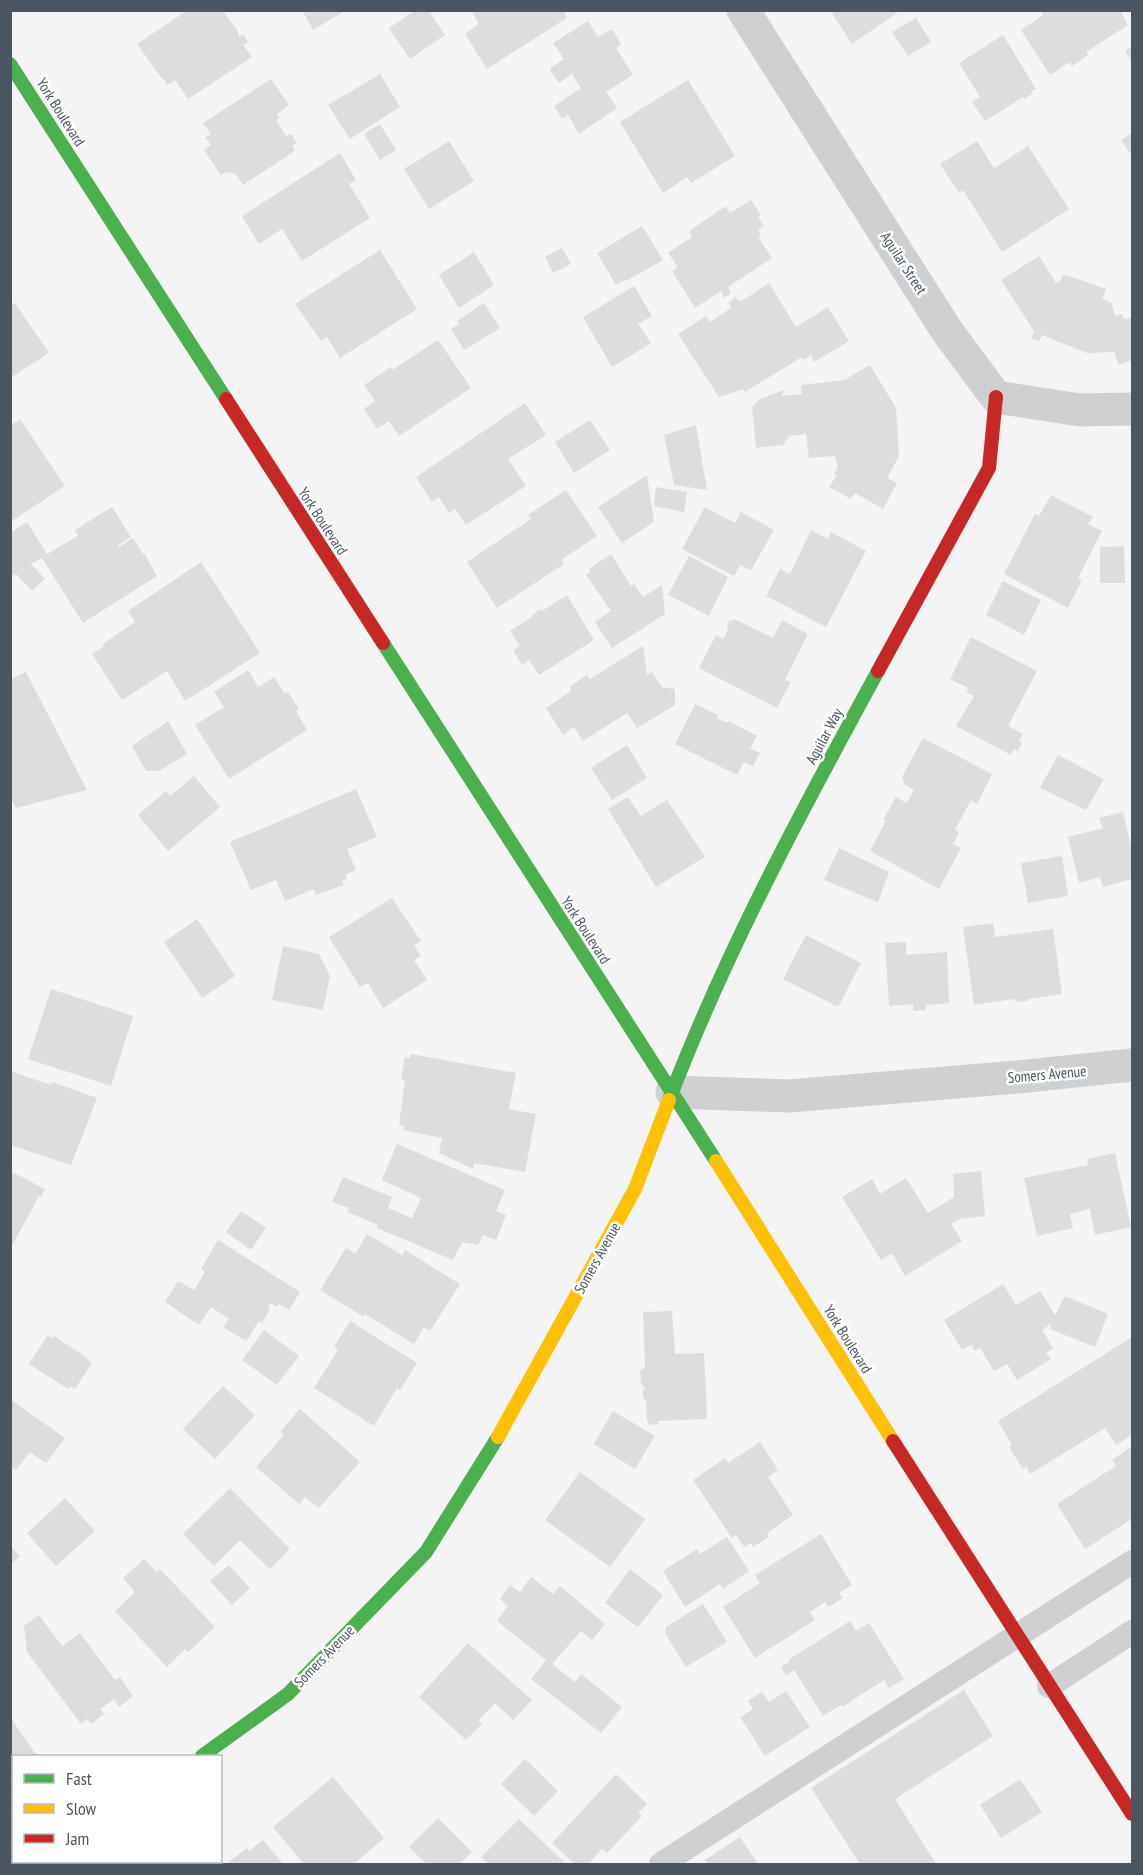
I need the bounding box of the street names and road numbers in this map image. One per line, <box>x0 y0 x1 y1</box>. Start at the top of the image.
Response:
street label: York Boulevard <box>33 74 89 150</box>
street label: Aguilar Street <box>877 228 931 298</box>
street label: York Boulevard <box>294 484 352 558</box>
street label: Aguilar Way <box>801 704 847 767</box>
street label: York Boulevard <box>557 893 615 967</box>
street label: Somers Avenue <box>1007 1061 1087 1087</box>
street label: Somers Avenue <box>570 1219 624 1297</box>
street label: York Boulevard <box>820 1301 876 1377</box>
street label: Somers Avenue <box>290 1621 358 1691</box>

